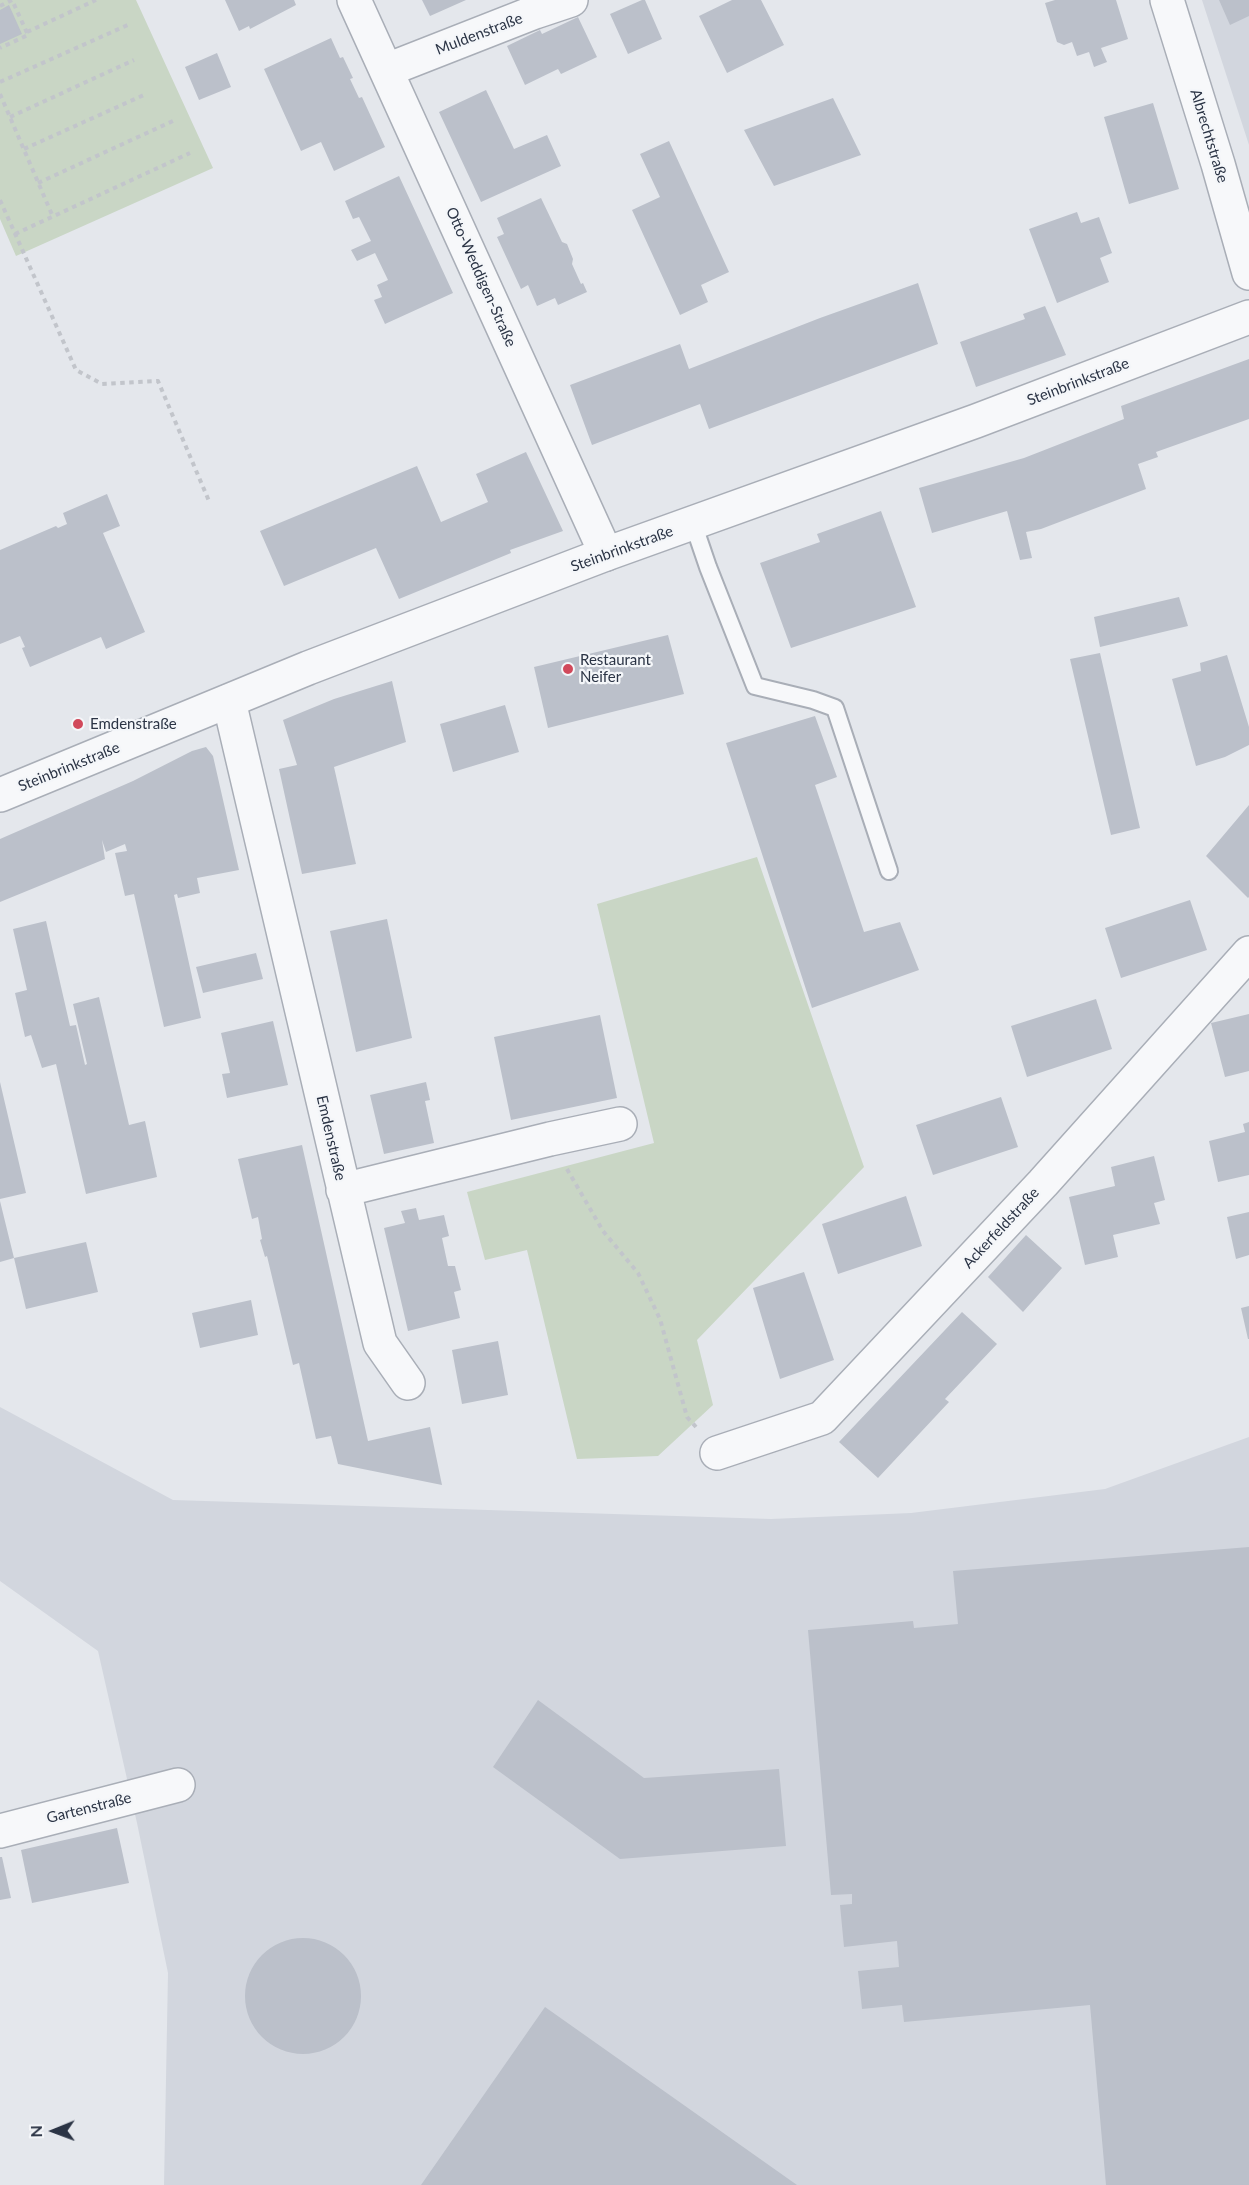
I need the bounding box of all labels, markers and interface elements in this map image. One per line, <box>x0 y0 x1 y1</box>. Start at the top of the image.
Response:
street label: Muldenstraße <box>433 9 525 59</box>
street label: Albrechtstraße <box>1186 87 1232 185</box>
street label: Otto-Weddigen-Straße <box>442 204 520 350</box>
street label: Steinbrinkstraße <box>1024 354 1132 410</box>
street label: Steinbrinkstraße <box>568 522 676 576</box>
place label: Restaurant Neifer <box>580 651 651 686</box>
marker: Restaurant Neifer <box>561 662 575 676</box>
place label: Emdenstraße <box>90 715 177 733</box>
marker: Emdenstraße <box>71 717 85 731</box>
street label: Steinbrinkstraße <box>16 738 122 796</box>
street label: Emdenstraße <box>312 1094 350 1182</box>
street label: Ackerfeldstraße <box>959 1184 1043 1272</box>
street label: Gartenstraße <box>45 1789 133 1827</box>
north arrow <box>24 2101 84 2161</box>
text: N <box>26 2125 45 2138</box>

